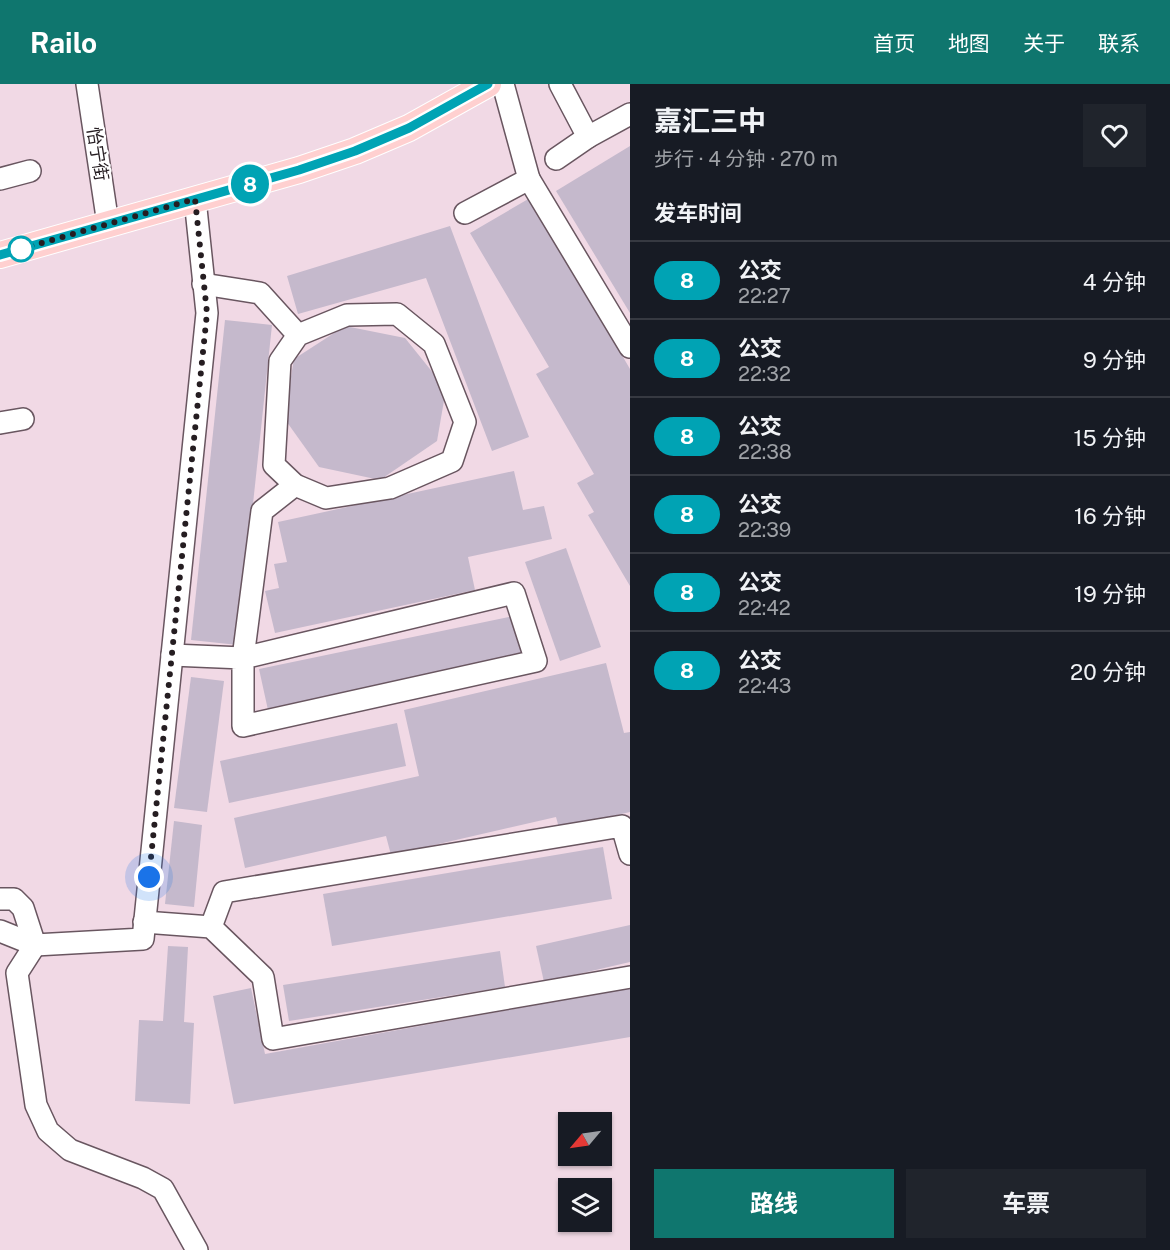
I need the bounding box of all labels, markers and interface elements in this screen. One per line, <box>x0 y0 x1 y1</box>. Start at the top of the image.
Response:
text: Railo <box>30 26 97 59</box>
text: 首页 <box>873 31 915 56</box>
text: 地图 <box>948 31 990 56</box>
text: 关于 <box>1023 31 1065 56</box>
text: 联系 <box>1098 31 1140 56</box>
text: 嘉汇三中 <box>654 104 766 137</box>
button: heart <box>1083 104 1146 167</box>
street label: 怡宁街 <box>83 126 113 182</box>
text: 步行 · 4 分钟 · 270 m <box>654 147 838 171</box>
line badge: 8 <box>230 164 270 204</box>
text: 8 <box>243 172 257 197</box>
text: 发车时间 <box>654 200 742 226</box>
unlabelled marker <box>8 236 34 262</box>
text: 公交 <box>738 257 782 283</box>
text: 8 <box>680 268 694 293</box>
text: 4 分钟 <box>1083 269 1146 295</box>
text: 22:27 <box>738 284 791 308</box>
text: 公交 <box>738 335 782 361</box>
text: 8 <box>680 346 694 371</box>
text: 9 分钟 <box>1083 347 1146 373</box>
text: 22:32 <box>738 362 791 386</box>
text: 公交 <box>738 413 782 439</box>
text: 8 <box>680 424 694 449</box>
text: 15 分钟 <box>1074 425 1146 451</box>
text: 22:38 <box>738 440 792 464</box>
text: 公交 <box>738 491 782 517</box>
text: 8 <box>680 502 694 527</box>
text: 16 分钟 <box>1074 503 1146 529</box>
text: 22:39 <box>738 518 791 542</box>
text: 公交 <box>738 569 782 595</box>
text: 8 <box>680 580 694 605</box>
text: 19 分钟 <box>1074 581 1146 607</box>
text: 22:42 <box>738 596 791 620</box>
text: 公交 <box>738 647 782 673</box>
text: 8 <box>680 658 694 683</box>
text: 20 分钟 <box>1070 659 1146 685</box>
text: 22:43 <box>738 674 791 698</box>
your location <box>134 862 164 892</box>
north arrow <box>558 1112 612 1166</box>
map controls <box>558 1112 612 1232</box>
button: 路线 <box>654 1169 894 1238</box>
button: 车票 <box>906 1169 1146 1238</box>
button: layers <box>558 1178 612 1232</box>

